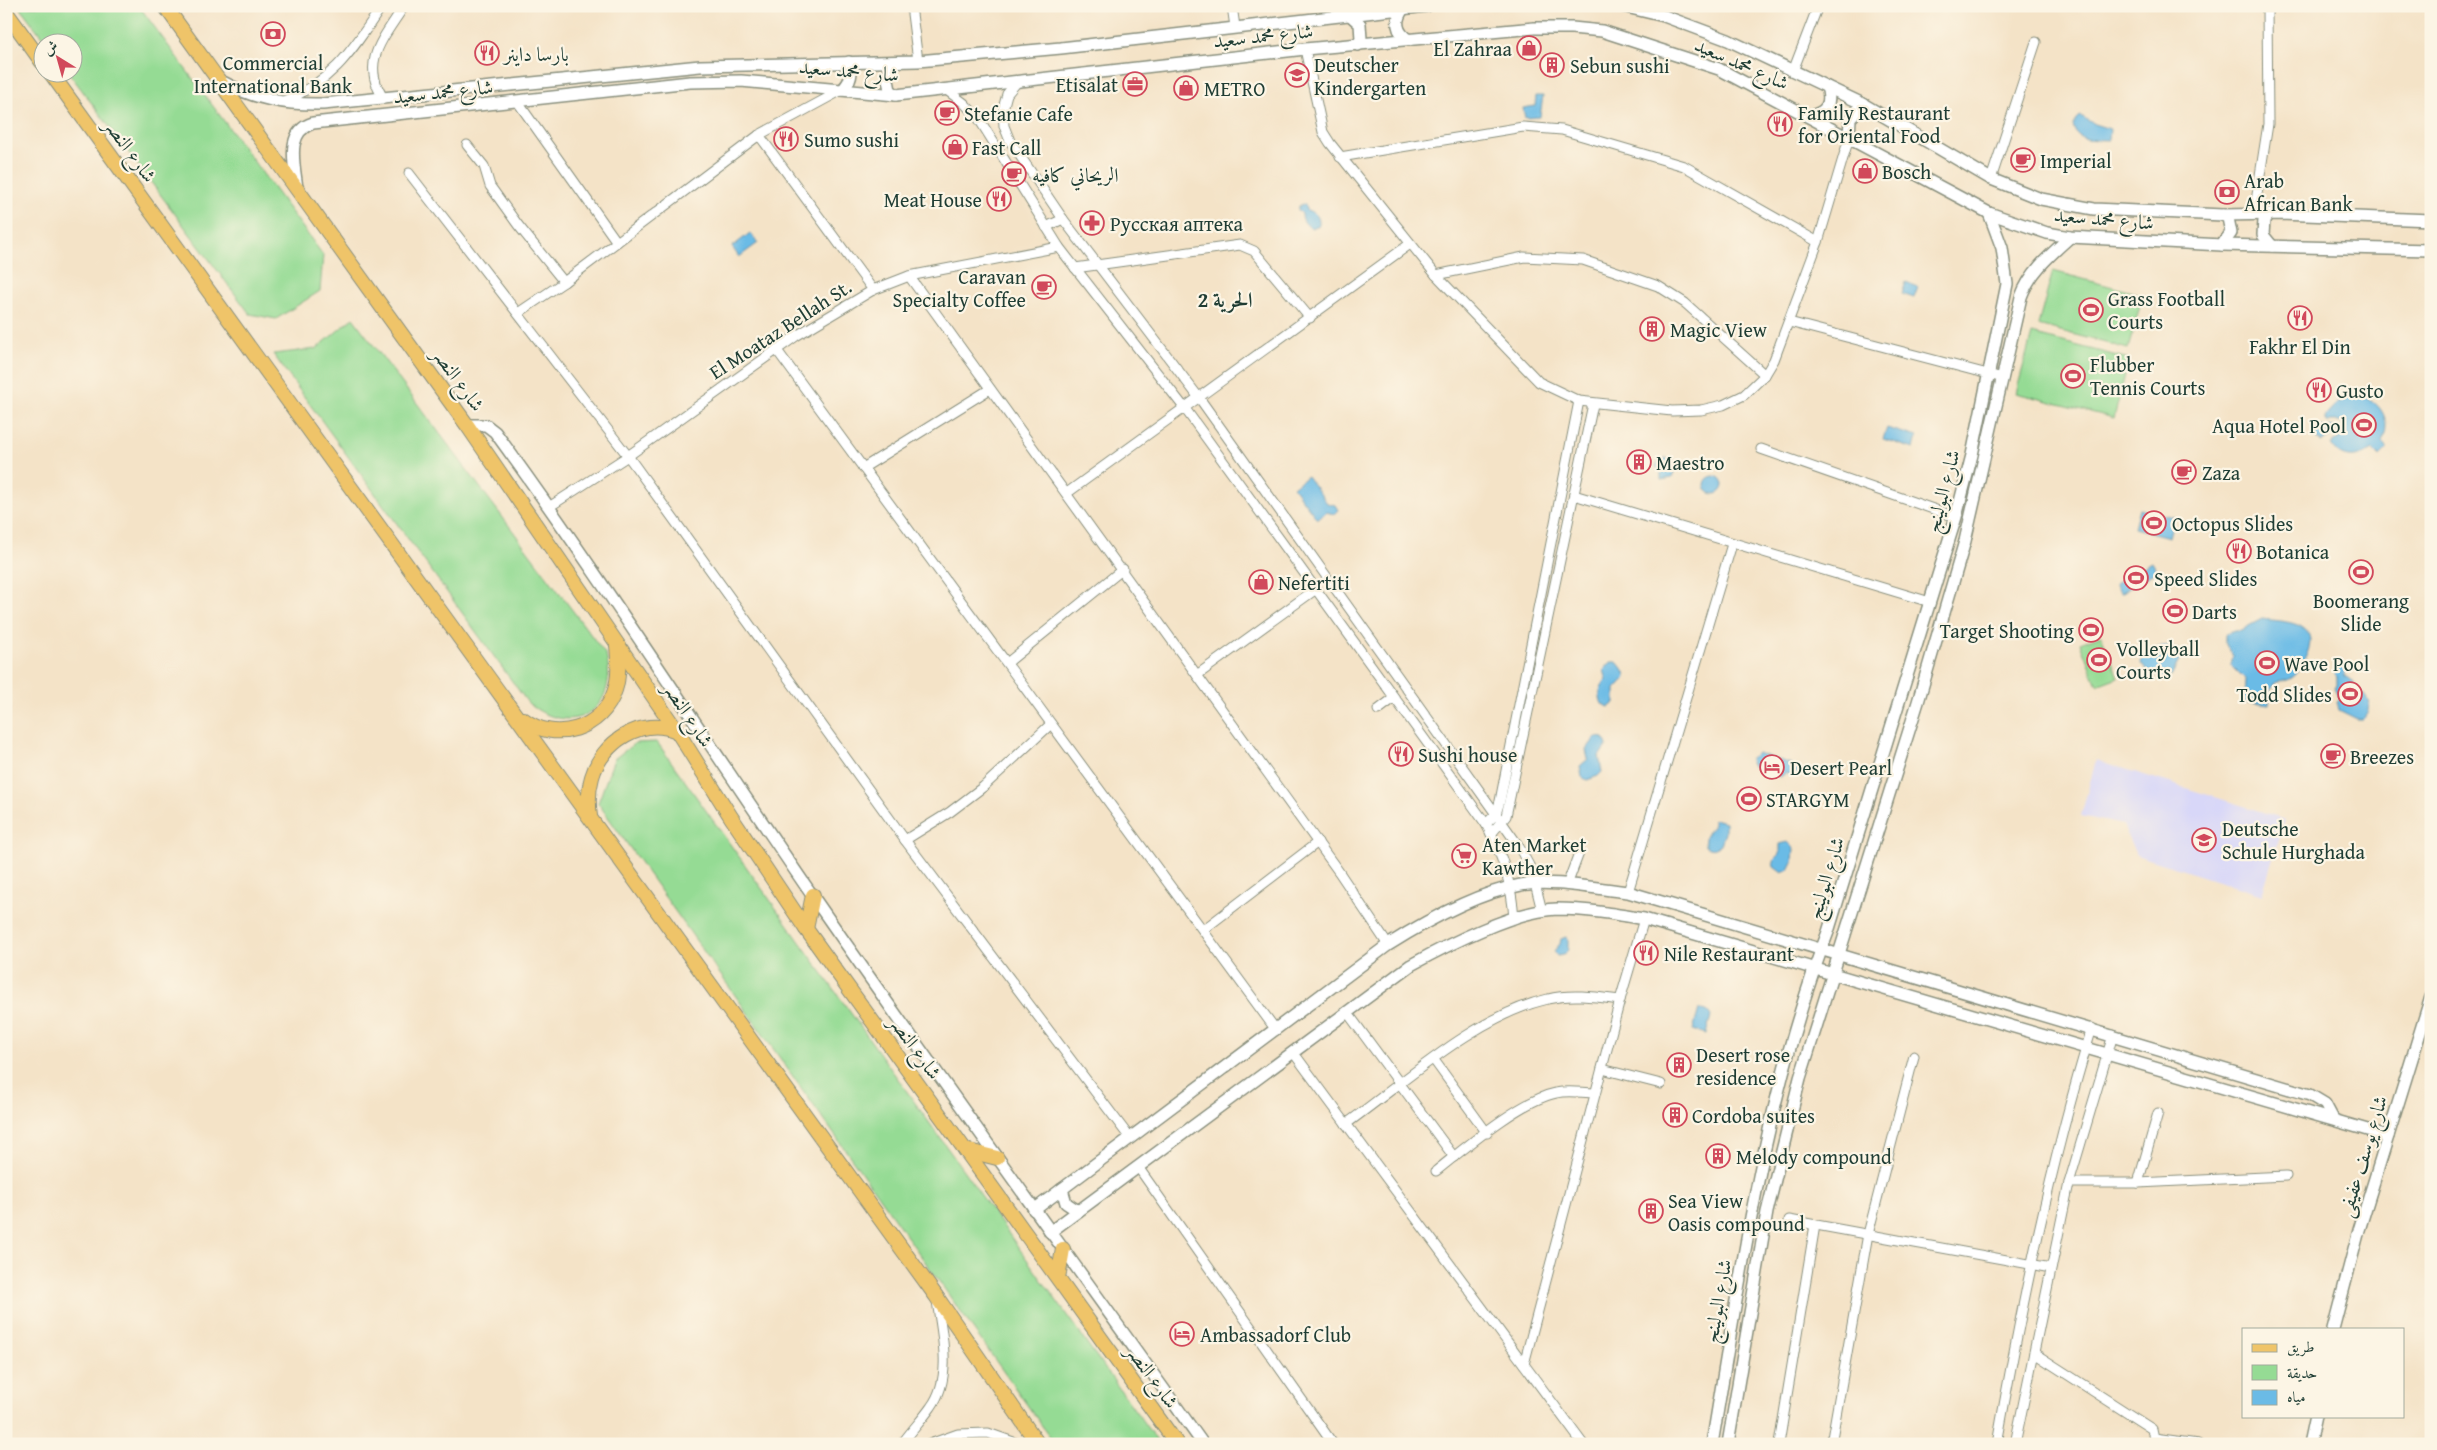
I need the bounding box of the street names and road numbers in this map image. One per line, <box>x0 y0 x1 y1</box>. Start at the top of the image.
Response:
street label: شارع محمد سعيد <box>1211 15 1315 59</box>
street label: شارع محمد سعيد <box>1689 29 1794 100</box>
street label: شارع محمد سعيد <box>797 51 900 93</box>
street label: شارع محمد سعيد <box>391 71 495 115</box>
street label: شارع النصر <box>93 110 164 190</box>
street label: شارع محمد سعيد <box>2052 199 2155 241</box>
street label: El Moataz Bellah St. <box>703 272 857 386</box>
street label: شارع النصر <box>421 339 492 419</box>
street label: شارع البولينج <box>1917 446 1971 537</box>
street label: شارع النصر <box>652 674 721 755</box>
street label: شارع البولينج <box>1799 833 1855 924</box>
street label: شارع النصر <box>878 1007 949 1087</box>
street label: شارع يوسف عفيفى <box>2330 1092 2398 1222</box>
street label: شارع البولينج <box>1695 1257 1743 1346</box>
street label: شارع النصر <box>1115 1336 1186 1416</box>

